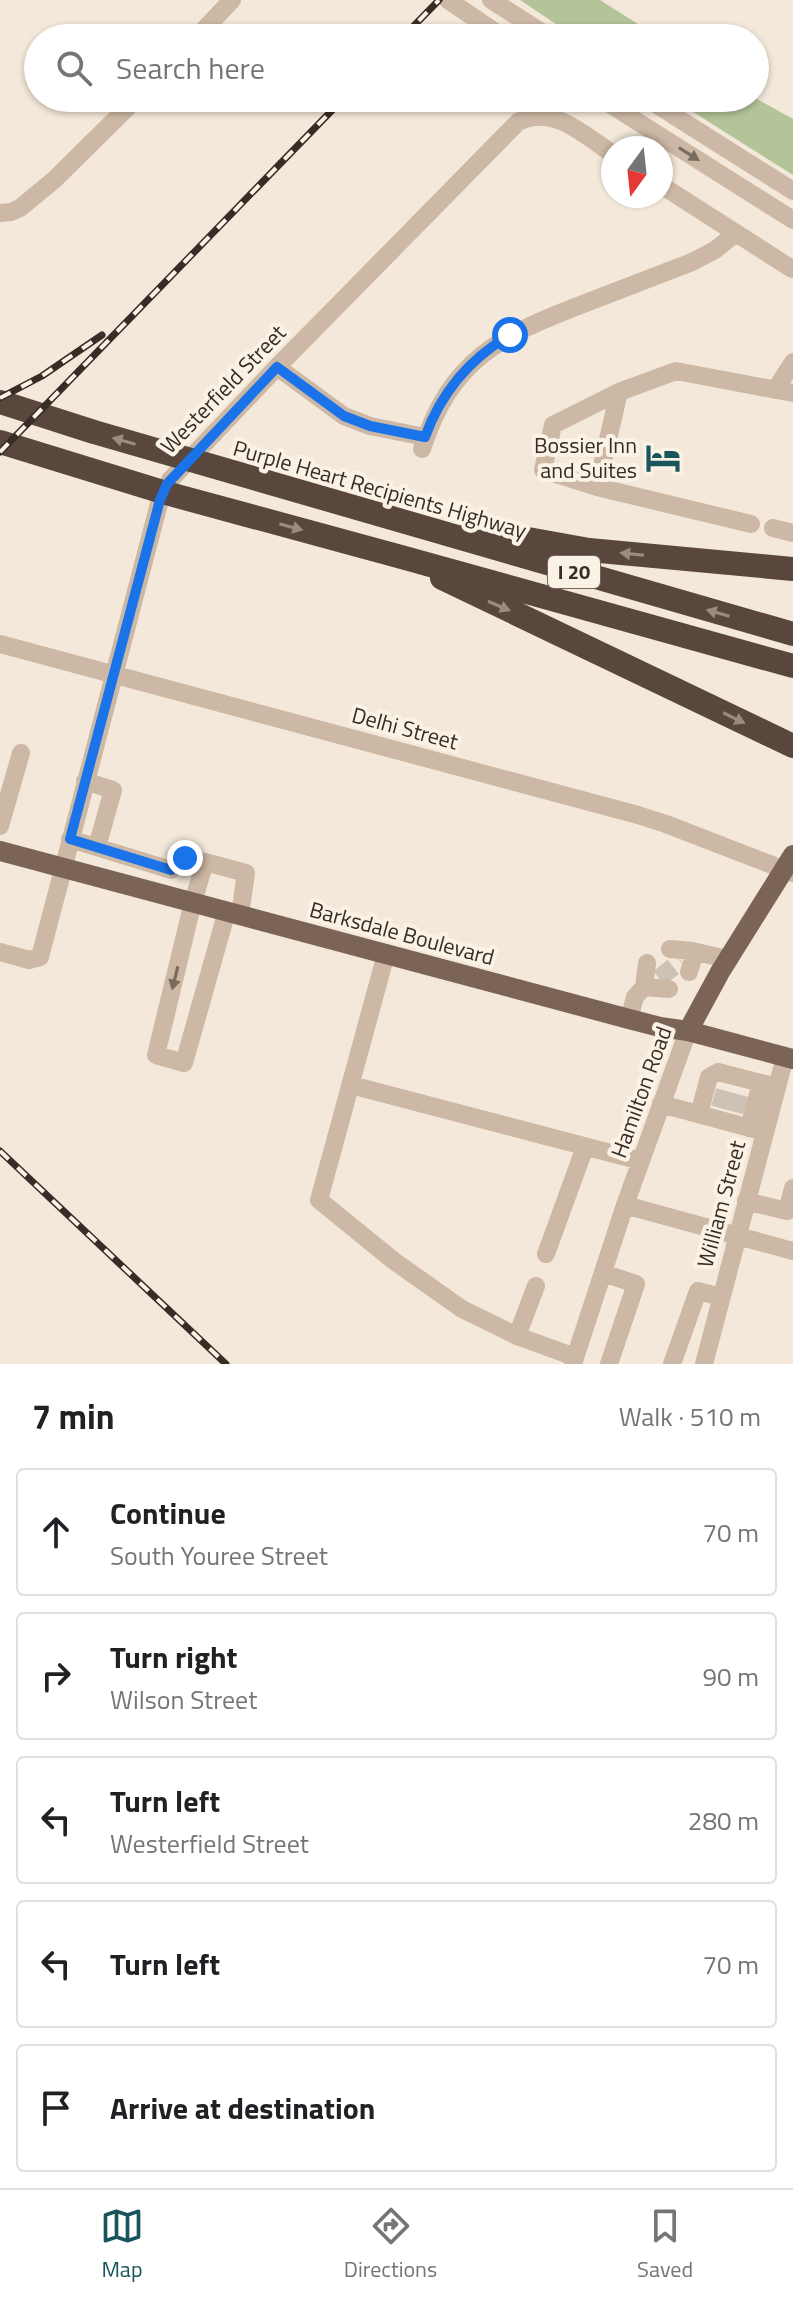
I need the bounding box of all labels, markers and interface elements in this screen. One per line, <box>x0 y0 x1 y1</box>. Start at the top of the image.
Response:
search box <box>24 24 769 112</box>
text: Search here <box>116 45 265 91</box>
icon: search <box>52 46 96 90</box>
north arrow <box>601 136 673 208</box>
one-way arrow <box>679 147 700 162</box>
street label: Westerfield Street <box>152 316 294 461</box>
route start <box>492 317 528 353</box>
place label: Bossier Inn and Suites <box>534 428 637 487</box>
street label: Purple Heart Recipients Highway <box>229 431 531 547</box>
one-way arrow <box>112 434 136 447</box>
hotel icon: Bossier Inn and Suites <box>644 439 682 477</box>
one-way arrow <box>279 521 304 533</box>
one-way arrow <box>619 548 644 561</box>
road number: I 20 <box>548 556 600 588</box>
one-way arrow <box>487 600 511 613</box>
one-way arrow <box>705 606 729 619</box>
street label: Delhi Street <box>348 698 462 759</box>
one-way arrow <box>722 711 745 725</box>
route end <box>167 840 203 876</box>
street label: Barksdale Boulevard <box>306 892 498 974</box>
one-way arrow <box>168 966 180 991</box>
street label: Hamilton Road <box>601 1021 681 1163</box>
street label: William Street <box>688 1136 754 1271</box>
text: 7 min <box>32 1390 115 1442</box>
text: Walk · 510 m <box>619 1397 761 1436</box>
text: Continue <box>110 1490 226 1536</box>
icon: ahead <box>34 1510 78 1554</box>
text: 70 m <box>702 1513 759 1552</box>
text: South Youree Street <box>110 1536 328 1575</box>
text: Turn right <box>110 1634 238 1680</box>
icon: right <box>34 1654 78 1698</box>
text: 90 m <box>702 1657 759 1696</box>
text: Wilson Street <box>110 1680 257 1719</box>
text: Turn left <box>110 1778 220 1824</box>
icon: left <box>34 1798 78 1842</box>
text: 280 m <box>688 1801 759 1840</box>
text: Westerfield Street <box>110 1824 309 1863</box>
text: Turn left <box>110 1941 220 1987</box>
icon: left <box>34 1942 78 1986</box>
text: 70 m <box>702 1945 759 1984</box>
text: Arrive at destination <box>110 2085 375 2131</box>
icon: arrive <box>34 2086 78 2130</box>
tab: Map <box>100 2204 144 2286</box>
tab: Directions <box>344 2204 437 2286</box>
tab: Saved <box>637 2204 693 2286</box>

